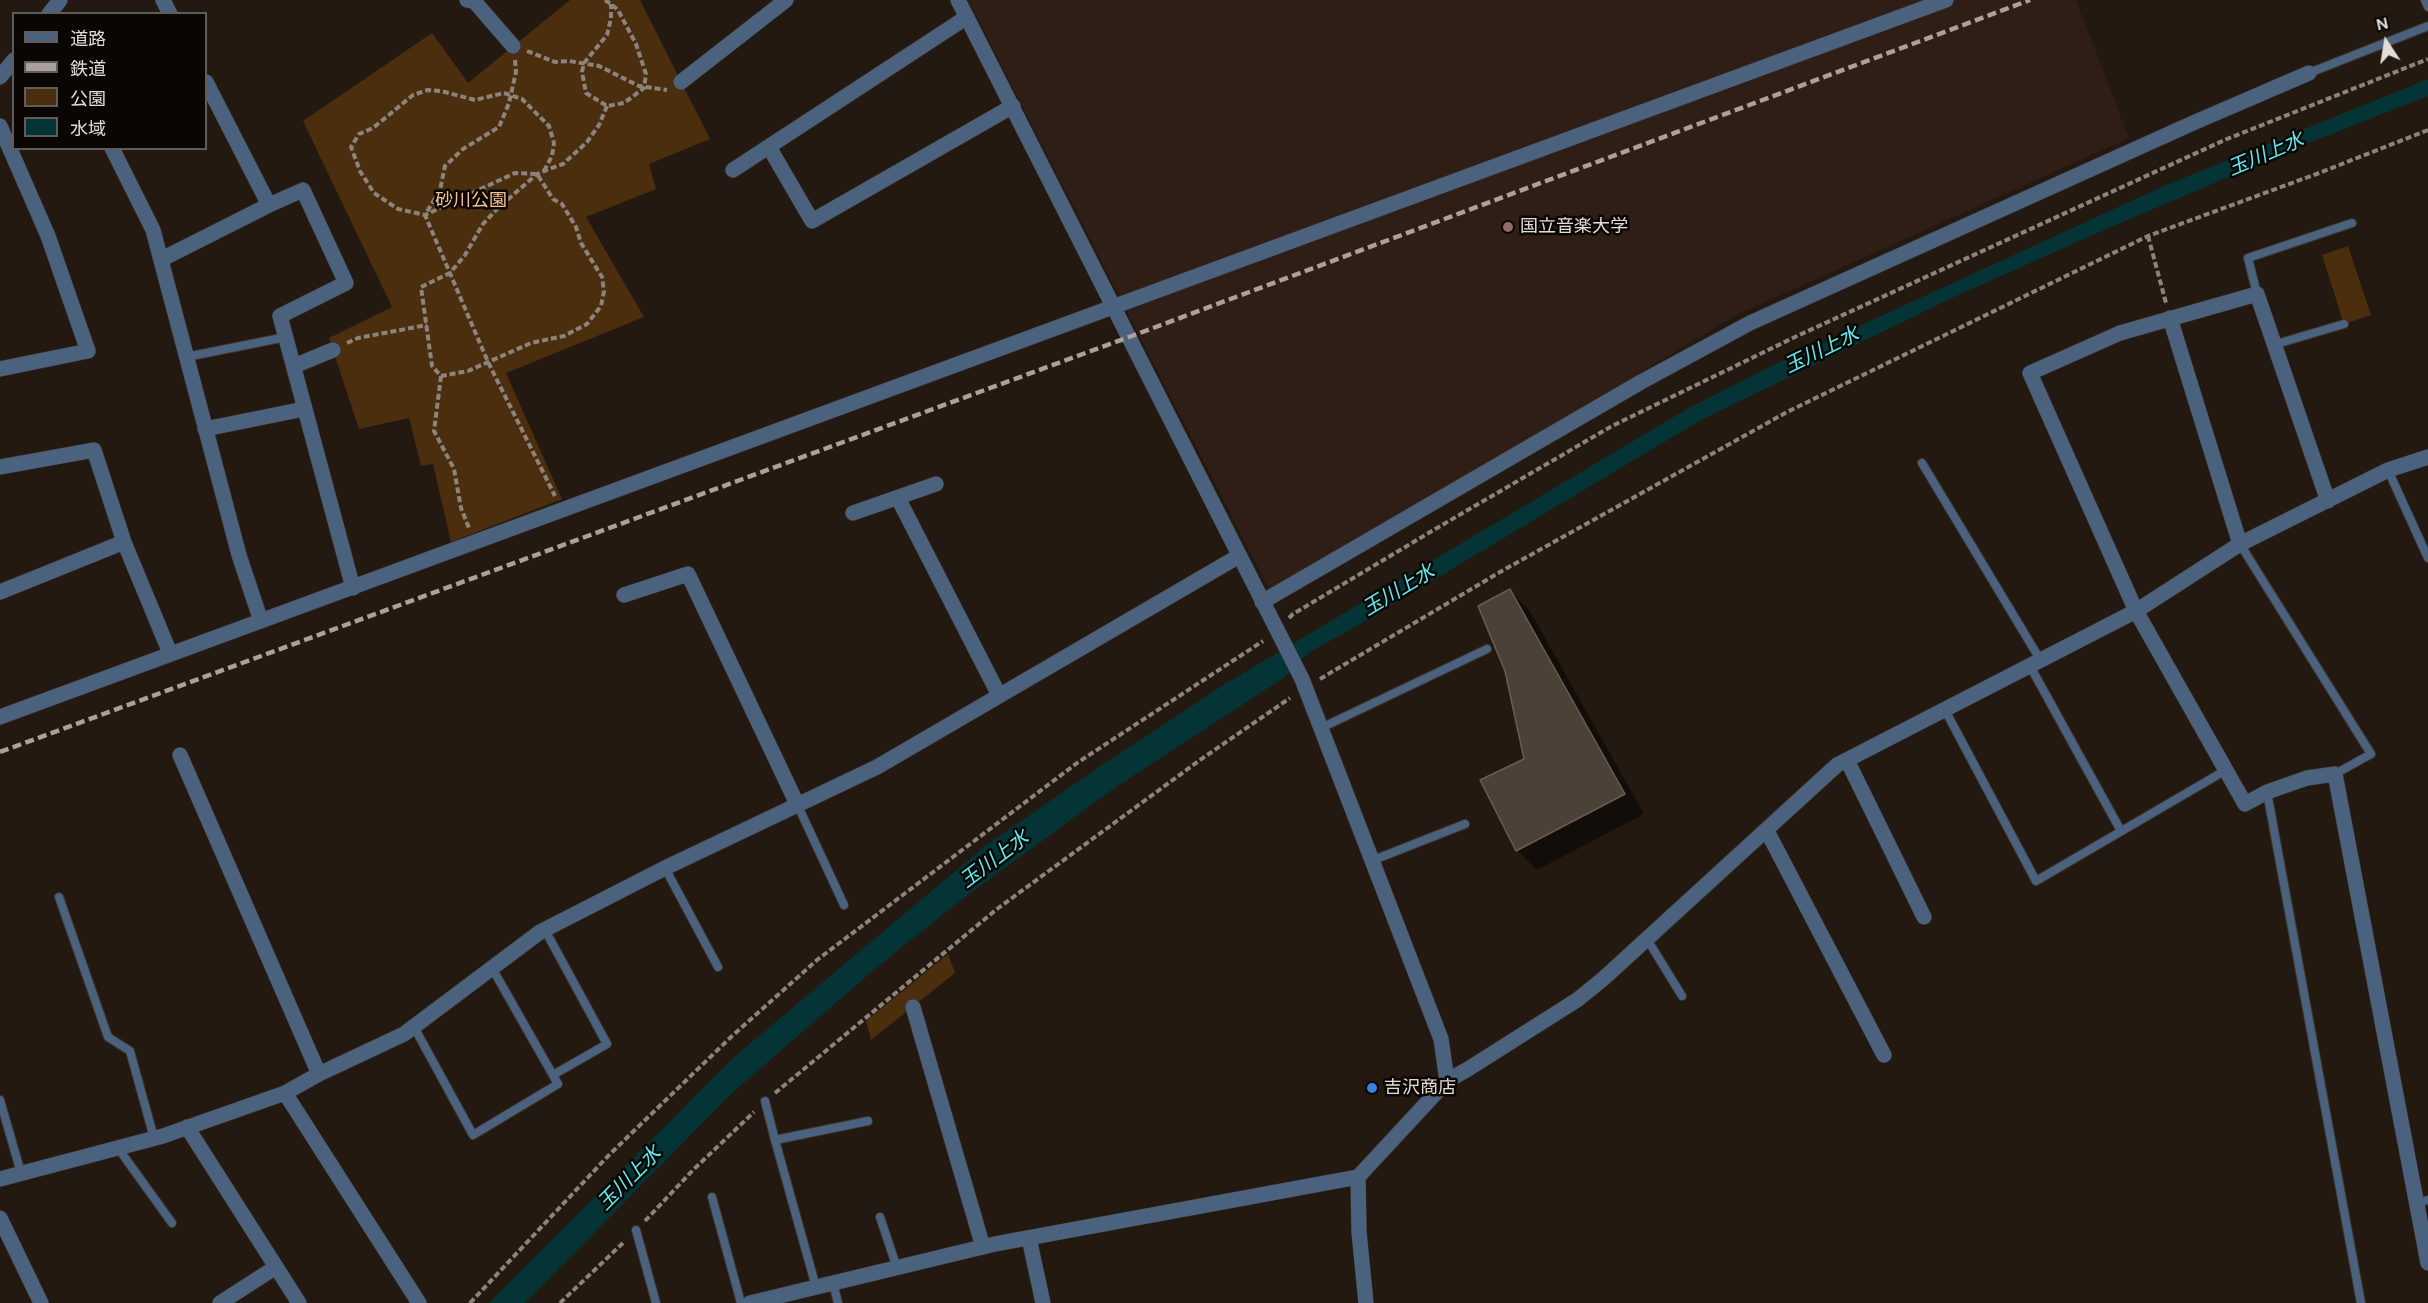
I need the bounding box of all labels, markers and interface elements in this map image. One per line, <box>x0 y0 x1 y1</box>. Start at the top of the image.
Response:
legend <box>12 12 207 150</box>
north arrow <box>2356 12 2416 72</box>
text: N <box>2374 12 2390 35</box>
text: 道路 <box>70 27 106 51</box>
text: 鉄道 <box>70 57 106 81</box>
text: 公園 <box>70 87 106 111</box>
text: 水域 <box>70 117 106 141</box>
water label: 玉川上水 <box>2224 128 2308 182</box>
park label: 砂川公園 <box>435 190 507 212</box>
place label: 国立音楽大学 <box>1520 216 1628 238</box>
marker: 国立音楽大学 <box>1501 220 1515 234</box>
water label: 玉川上水 <box>1781 323 1863 379</box>
water label: 玉川上水 <box>1359 560 1439 622</box>
water label: 玉川上水 <box>956 826 1034 894</box>
place label: 吉沢商店 <box>1384 1077 1456 1099</box>
marker: 吉沢商店 <box>1365 1081 1379 1095</box>
water label: 玉川上水 <box>593 1142 667 1216</box>

